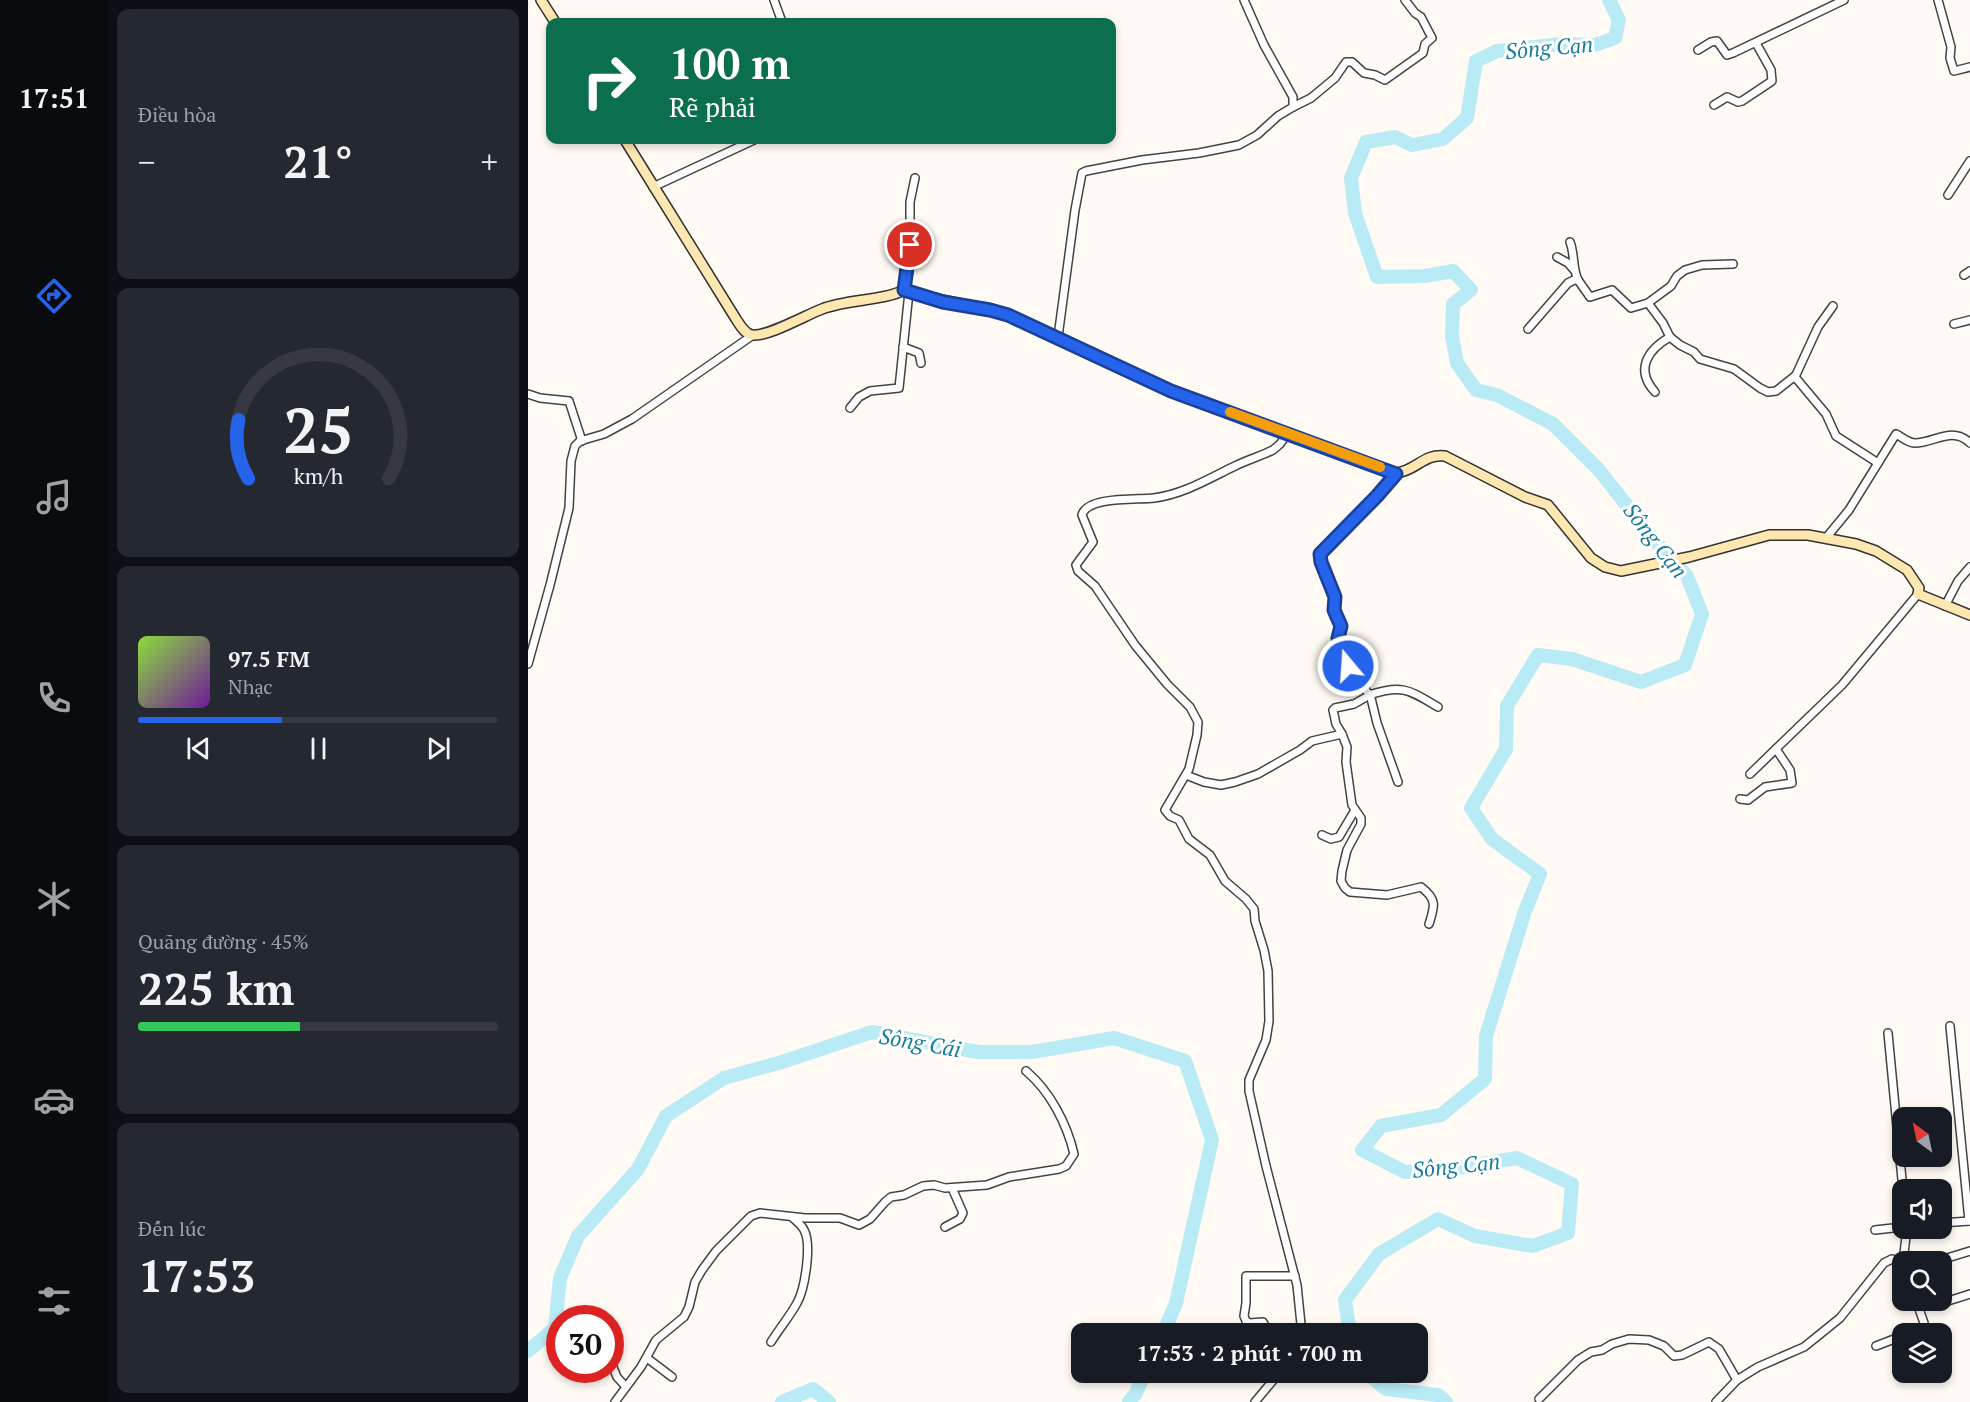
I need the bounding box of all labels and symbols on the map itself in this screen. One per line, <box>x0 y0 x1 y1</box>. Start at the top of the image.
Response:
water label: Sông Cạn <box>1504 29 1594 65</box>
pin <box>884 219 935 270</box>
water label: Sông Cạn <box>1617 496 1695 584</box>
position arrow <box>1316 634 1380 698</box>
water label: Sông Cái <box>877 1021 963 1063</box>
north arrow <box>1892 1107 1952 1167</box>
water label: Sông Cạn <box>1411 1146 1501 1184</box>
speed limit sign: 30 <box>546 1305 624 1383</box>

